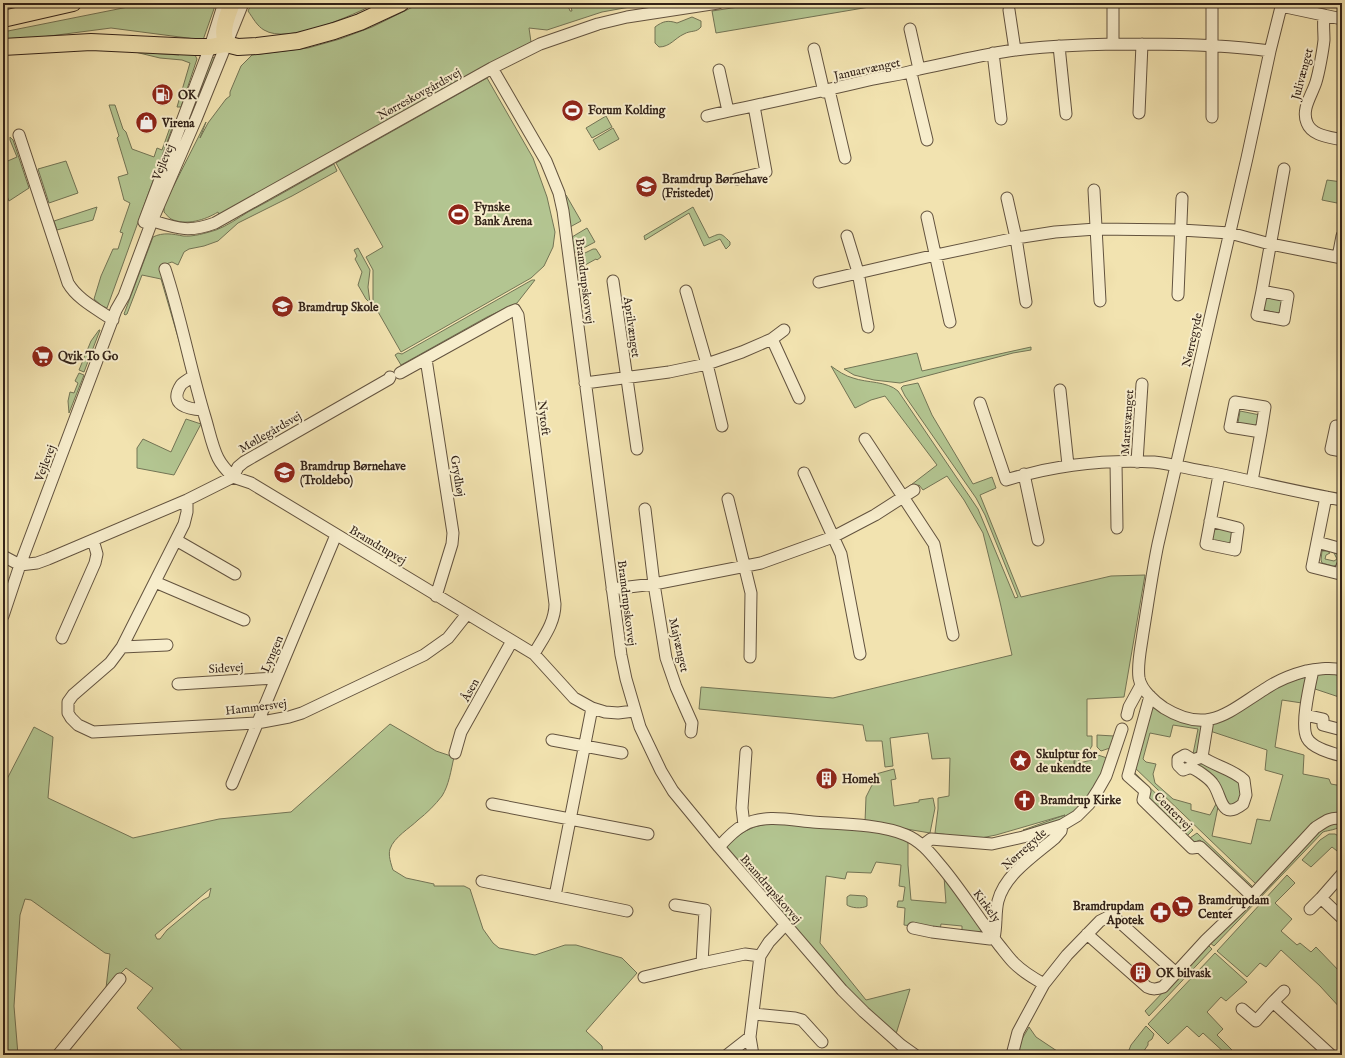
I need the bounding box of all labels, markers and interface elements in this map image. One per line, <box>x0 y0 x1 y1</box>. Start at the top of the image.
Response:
street label: Julivænget <box>1288 47 1318 104</box>
street label: Januarvænget <box>831 55 902 85</box>
street label: Nørreskovgårdsvej <box>375 65 464 124</box>
fuel station icon: OK <box>149 82 175 108</box>
place label: OK <box>178 88 198 103</box>
sports icon: Forum Kolding <box>559 97 585 123</box>
place label: Forum Kolding <box>588 103 666 119</box>
shop icon: Virena <box>133 110 159 136</box>
place label: Virena <box>161 116 195 131</box>
street label: Vejlevej <box>149 142 178 184</box>
place label: Bramdrup Børnehave (Fristedet) <box>662 172 768 201</box>
school or university icon: Bramdrup Børnehave (Fristedet) <box>634 173 660 199</box>
place label: Fynske Bank Arena <box>474 200 533 229</box>
sports icon: Fynske Bank Arena <box>445 201 471 227</box>
street label: Bramdrupskovvej <box>571 237 597 325</box>
school or university icon: Bramdrup Skole <box>269 294 295 320</box>
street label: Aprilvænget <box>619 295 643 358</box>
place label: Bramdrup Skole <box>298 300 379 316</box>
street label: Nørregyde <box>1179 311 1206 369</box>
supermarket icon: Qvik To Go <box>30 343 56 369</box>
place label: Qvik To Go <box>58 349 119 365</box>
street label: Martsvænget <box>1118 389 1137 455</box>
street label: Nytoft <box>534 400 553 436</box>
street label: Møllegårdsvej <box>236 408 304 456</box>
street label: Vejlevej <box>31 443 59 485</box>
street label: Grydhøj <box>447 454 468 498</box>
place label: Bramdrup Børnehave (Troldebo) <box>300 459 406 488</box>
school or university icon: Bramdrup Børnehave (Troldebo) <box>272 460 298 486</box>
street label: Bramdrupvej <box>346 523 409 569</box>
street label: Bramdrupskovvej <box>613 559 639 647</box>
street label: Majvænget <box>665 617 692 674</box>
street label: Lyngen <box>258 633 287 675</box>
street label: Sidevej <box>208 660 244 677</box>
street label: Åsen <box>457 675 483 705</box>
street label: Hammersvej <box>225 696 288 719</box>
place label: Skulptur for de ukendte <box>1036 747 1098 776</box>
place icon: Skulptur for de ukendte <box>1008 748 1034 774</box>
building icon: Homeh <box>813 766 839 792</box>
place label: Homeh <box>842 772 880 787</box>
church icon: Bramdrup Kirke <box>1012 787 1038 813</box>
street label: Centervej <box>1150 789 1195 834</box>
place label: Bramdrup Kirke <box>1040 793 1122 809</box>
street label: Nørregyde <box>999 825 1050 873</box>
street label: Bramdrupskovvej <box>736 852 805 928</box>
street label: Kirkely <box>970 887 1004 926</box>
place label: Bramdrupdam Center <box>1198 893 1270 922</box>
supermarket icon: Bramdrupdam Center <box>1170 894 1196 920</box>
place label: Bramdrupdam Apotek <box>1073 899 1145 929</box>
pharmacy icon: Bramdrupdam Apotek <box>1147 900 1173 926</box>
building icon: OK bilvask <box>1127 960 1153 986</box>
place label: OK bilvask <box>1156 966 1212 981</box>

